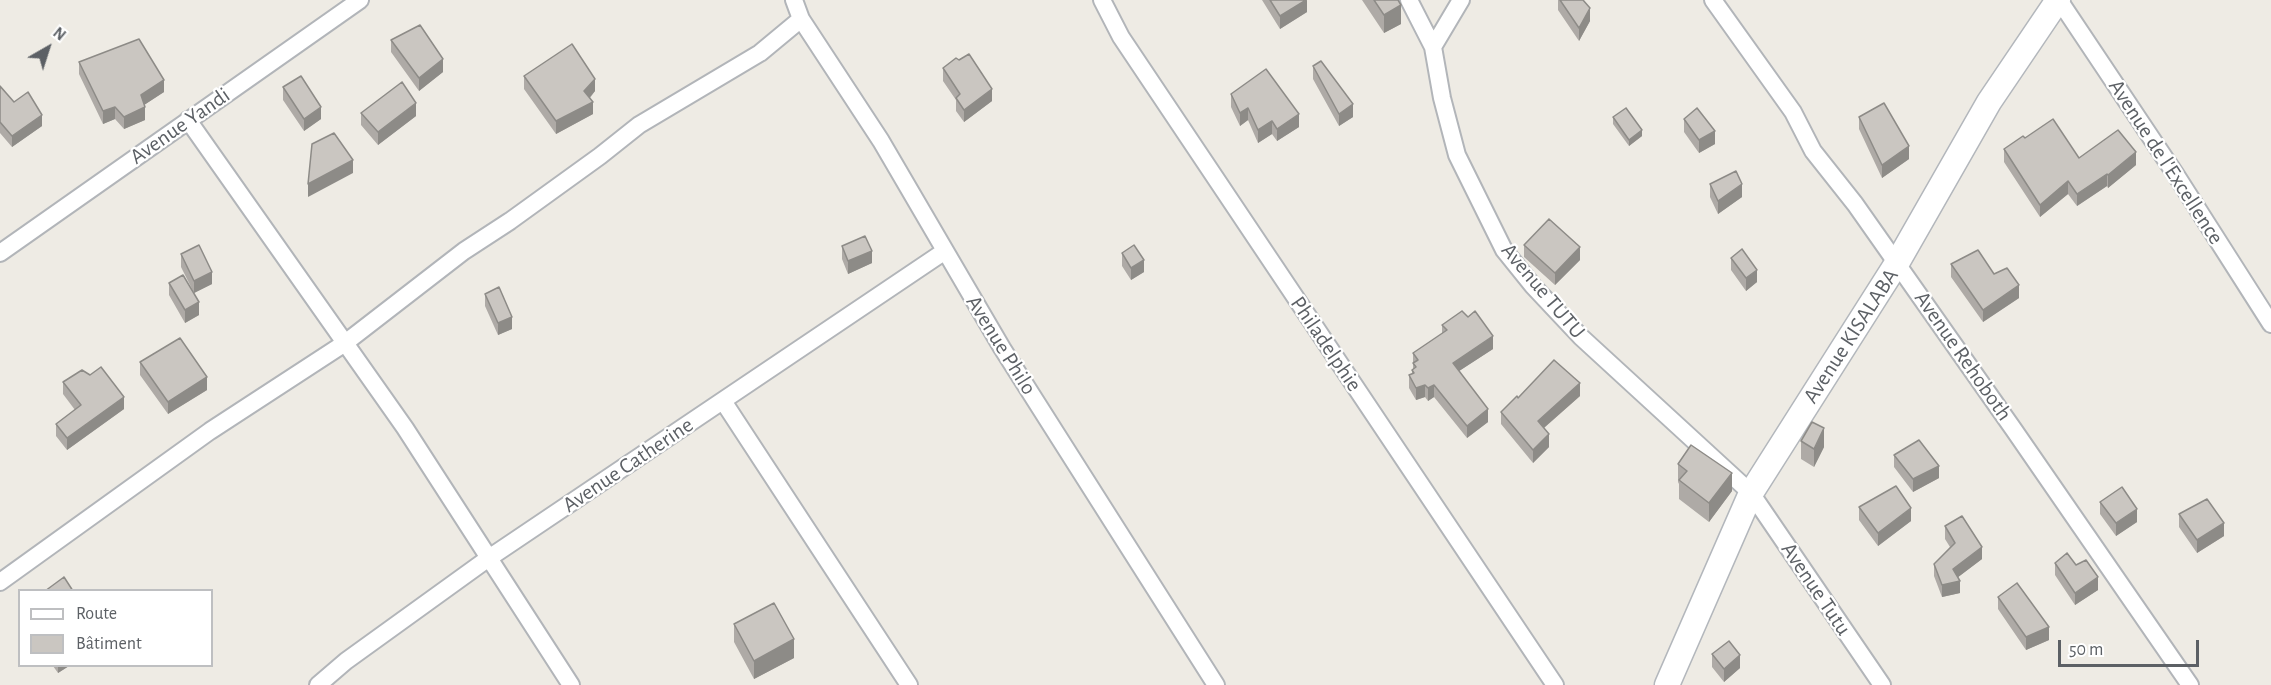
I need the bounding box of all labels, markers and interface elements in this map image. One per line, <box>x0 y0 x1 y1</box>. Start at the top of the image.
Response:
north arrow <box>18 18 78 78</box>
text: N <box>50 24 69 44</box>
street label: Avenue de l'Excellence <box>2103 75 2229 249</box>
street label: Avenue Yandi <box>125 82 235 170</box>
street label: Avenue TUTU <box>1495 238 1591 344</box>
street label: Avenue KISALABA <box>1798 264 1904 408</box>
street label: Avenue Rehoboth <box>1909 286 2017 426</box>
street label: Avenue Philo <box>960 290 1042 400</box>
street label: Philadelphie <box>1285 291 1367 397</box>
street label: Avenue Catherine <box>558 412 698 518</box>
street label: Avenue Tutu <box>1775 538 1857 640</box>
legend <box>18 589 213 667</box>
text: Route <box>76 605 117 623</box>
scale bar <box>2061 628 2202 666</box>
text: Bâtiment <box>76 635 142 653</box>
text: 50 m <box>2069 641 2103 659</box>

